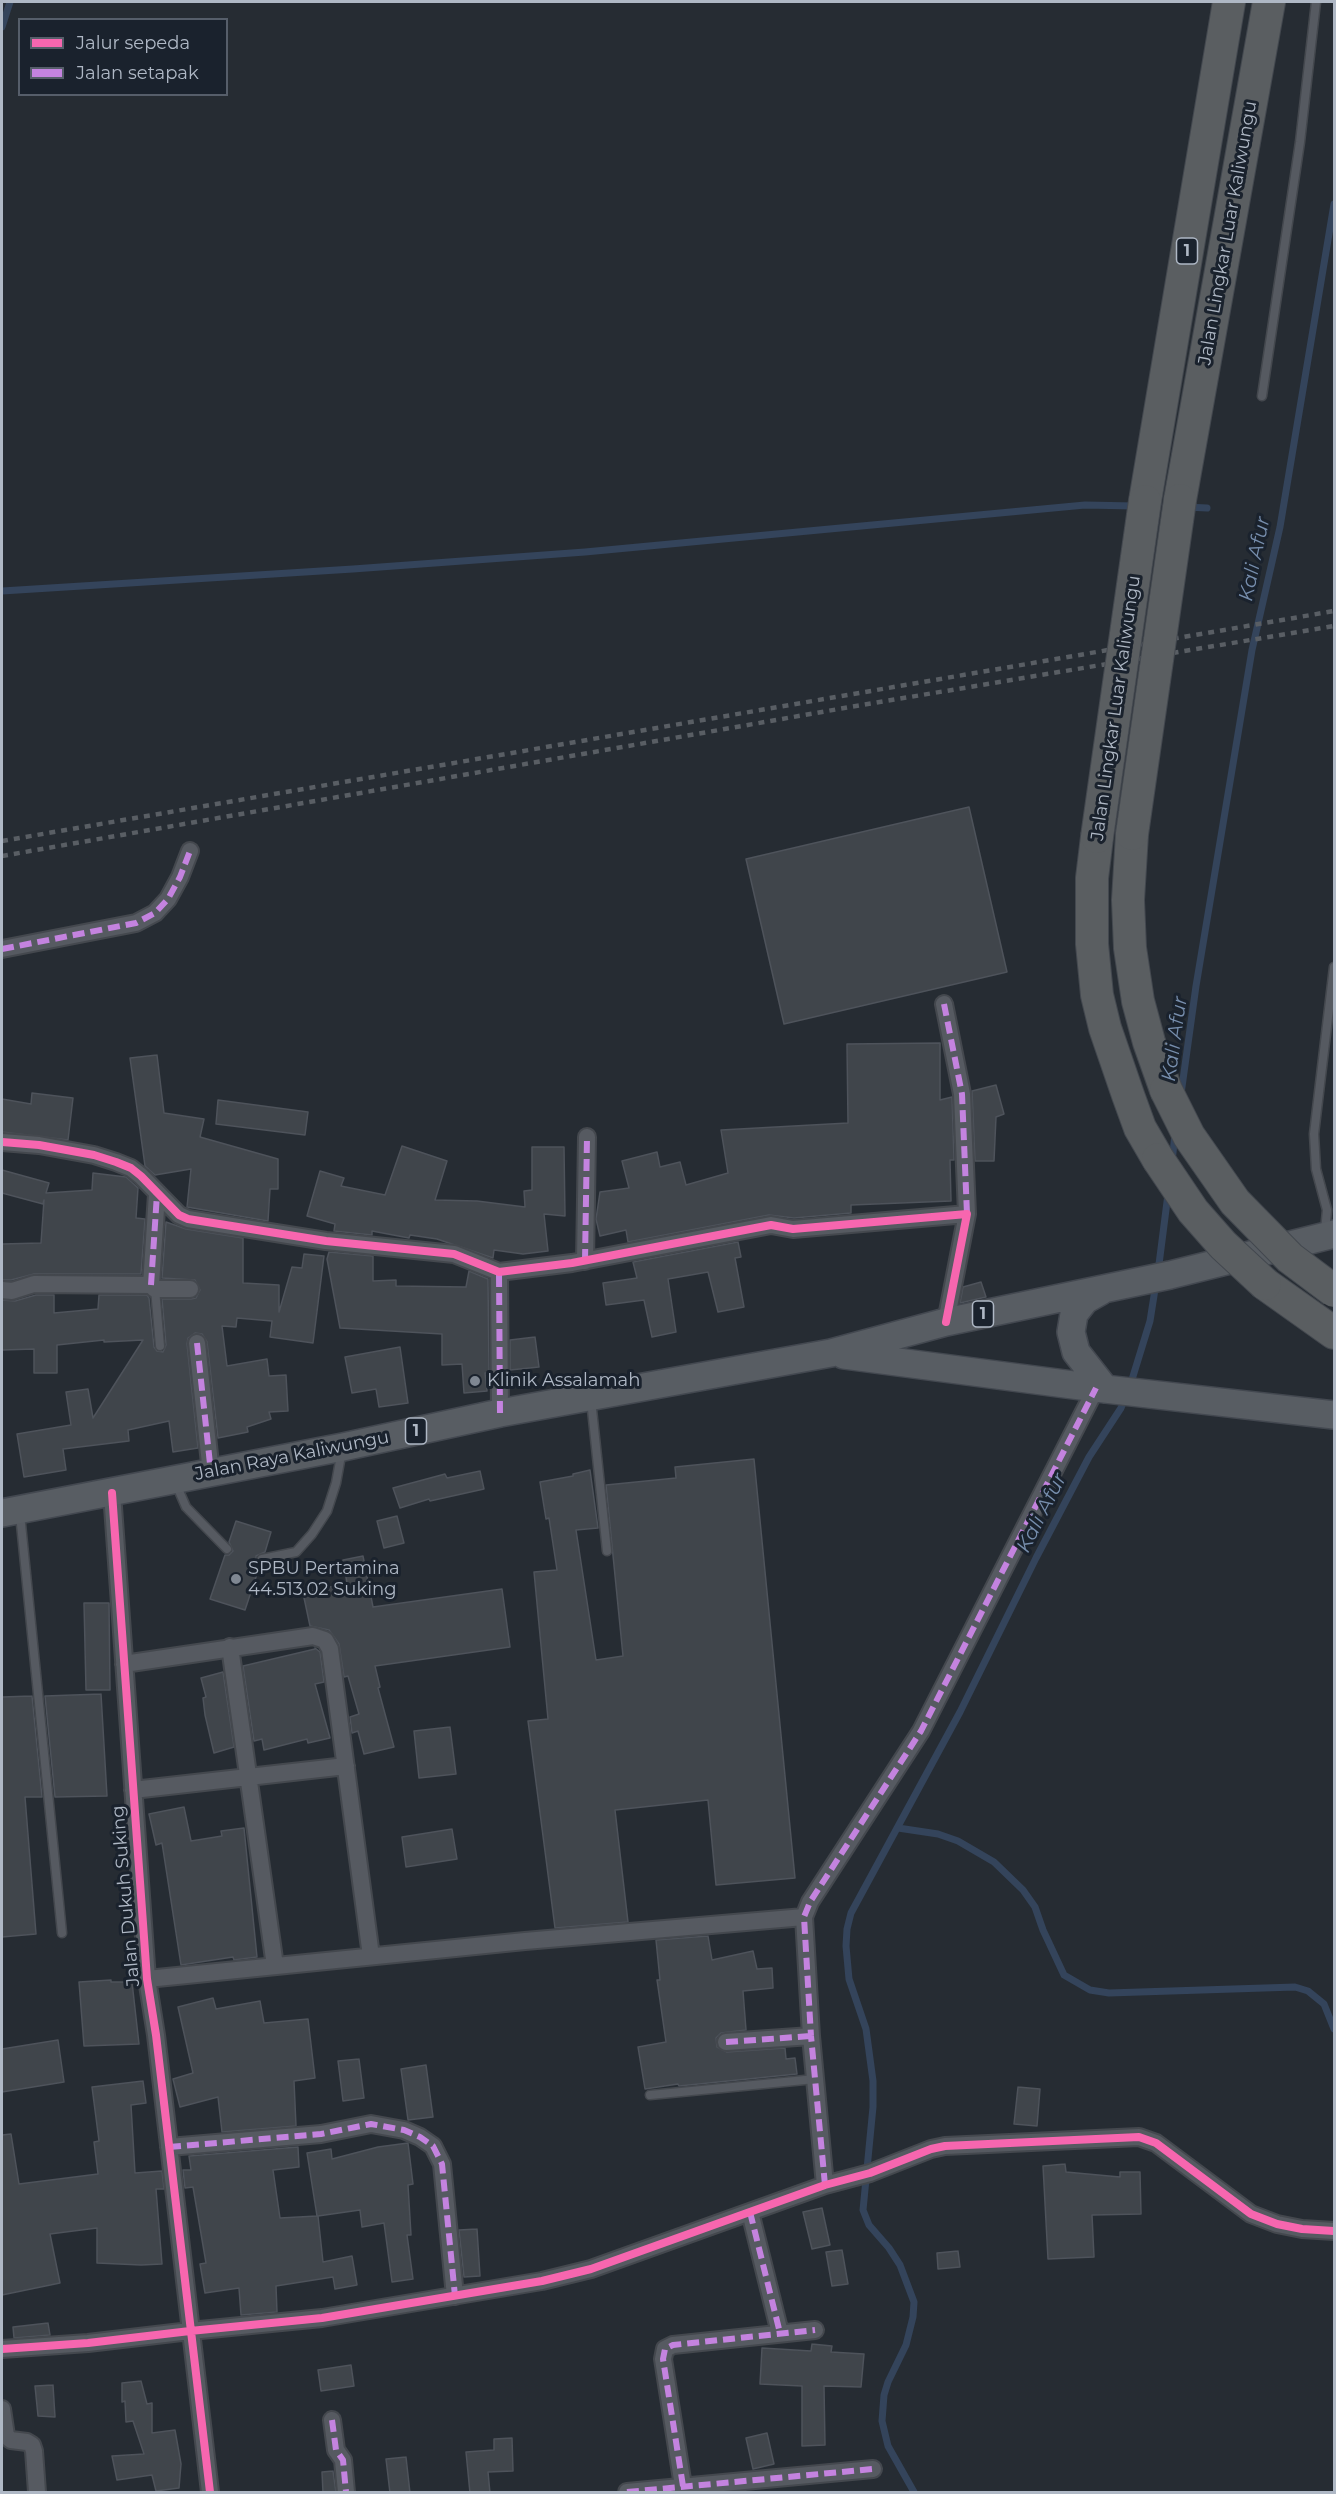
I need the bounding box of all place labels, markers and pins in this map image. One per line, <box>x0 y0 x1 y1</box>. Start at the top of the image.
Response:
place label: Klinik Assalamah <box>487 1370 640 1392</box>
marker: Klinik Assalamah <box>468 1374 482 1388</box>
place label: SPBU Pertamina 44.513.02 Suking <box>248 1558 400 1600</box>
marker: SPBU Pertamina 44.513.02 Suking <box>229 1572 243 1586</box>

